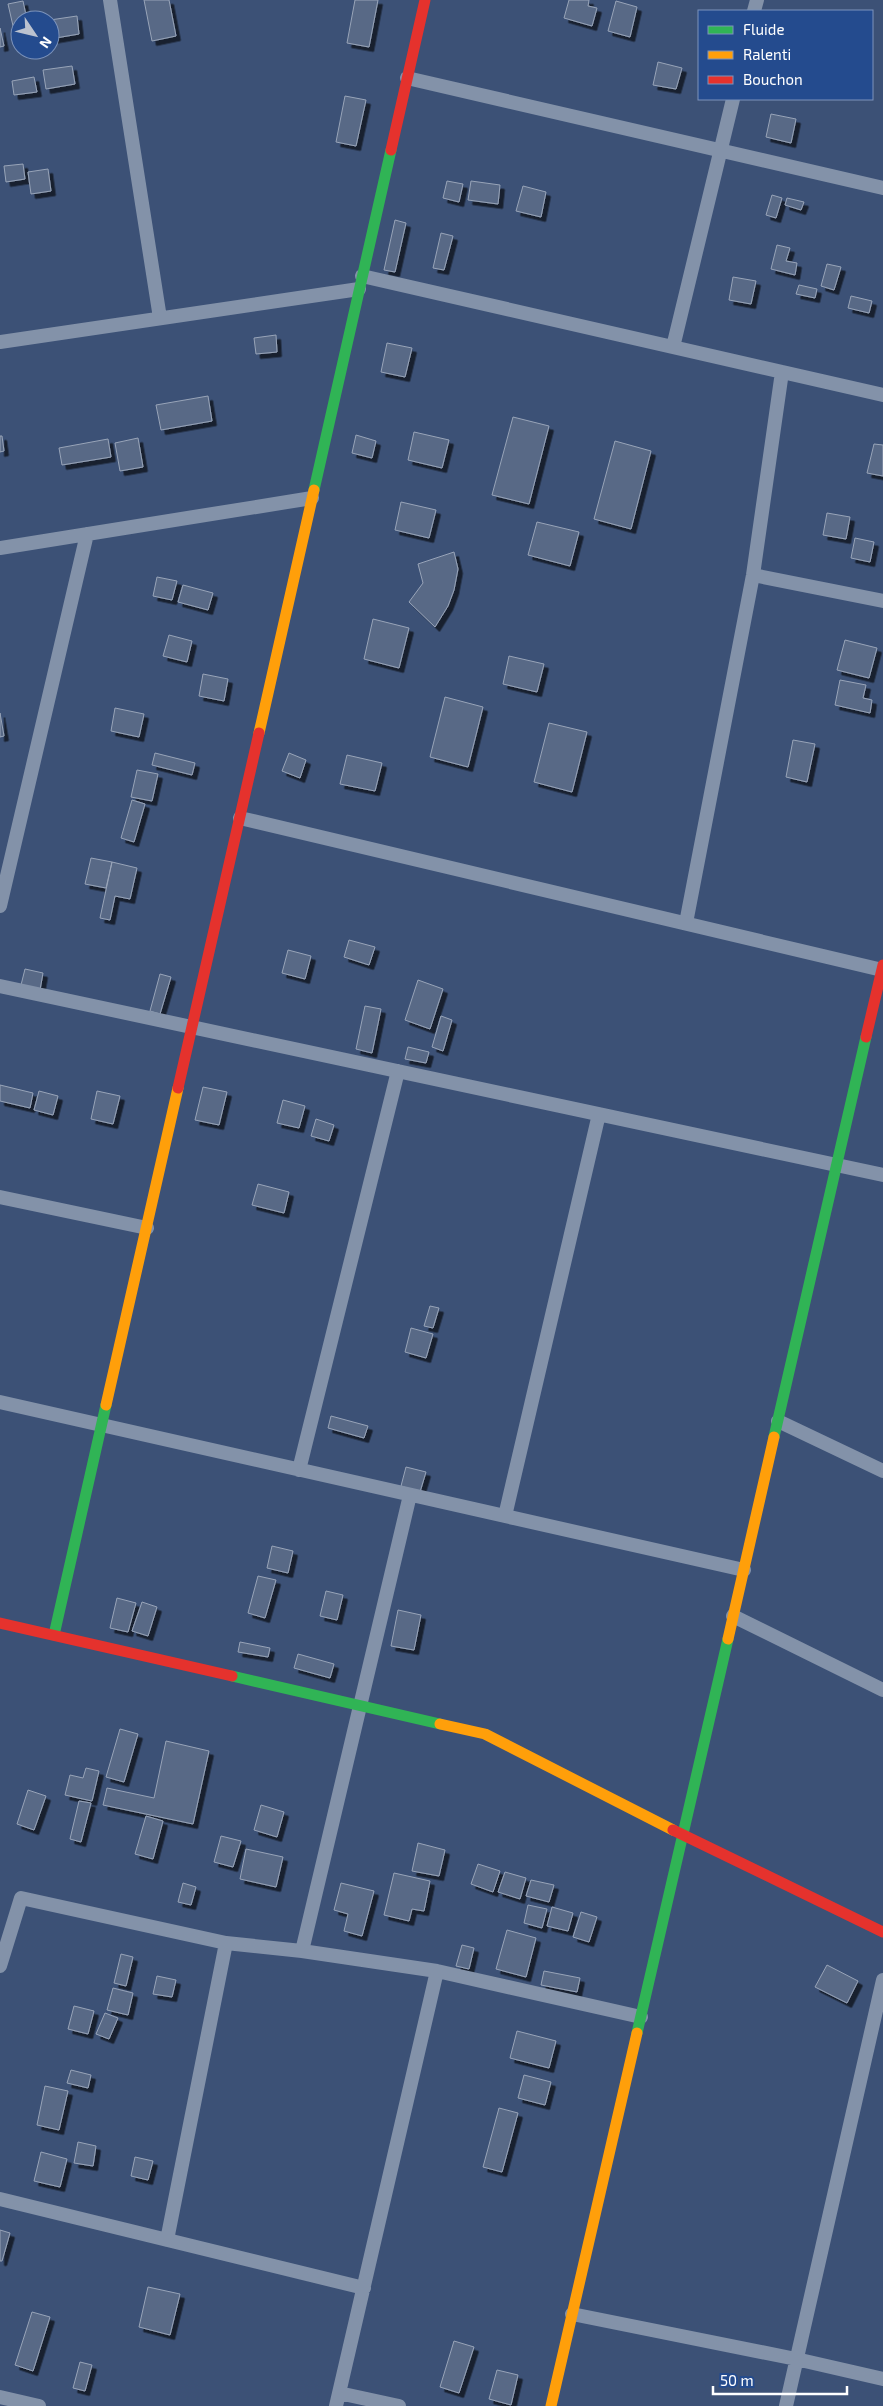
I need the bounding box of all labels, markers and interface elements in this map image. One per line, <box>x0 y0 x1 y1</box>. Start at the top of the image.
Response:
north arrow <box>10 10 60 60</box>
legend <box>698 10 873 100</box>
text: Fluide <box>743 20 784 38</box>
text: N <box>36 34 56 52</box>
text: Ralenti <box>743 45 791 63</box>
text: Bouchon <box>743 70 803 88</box>
scale bar <box>713 2364 847 2396</box>
text: 50 m <box>720 2371 754 2389</box>

